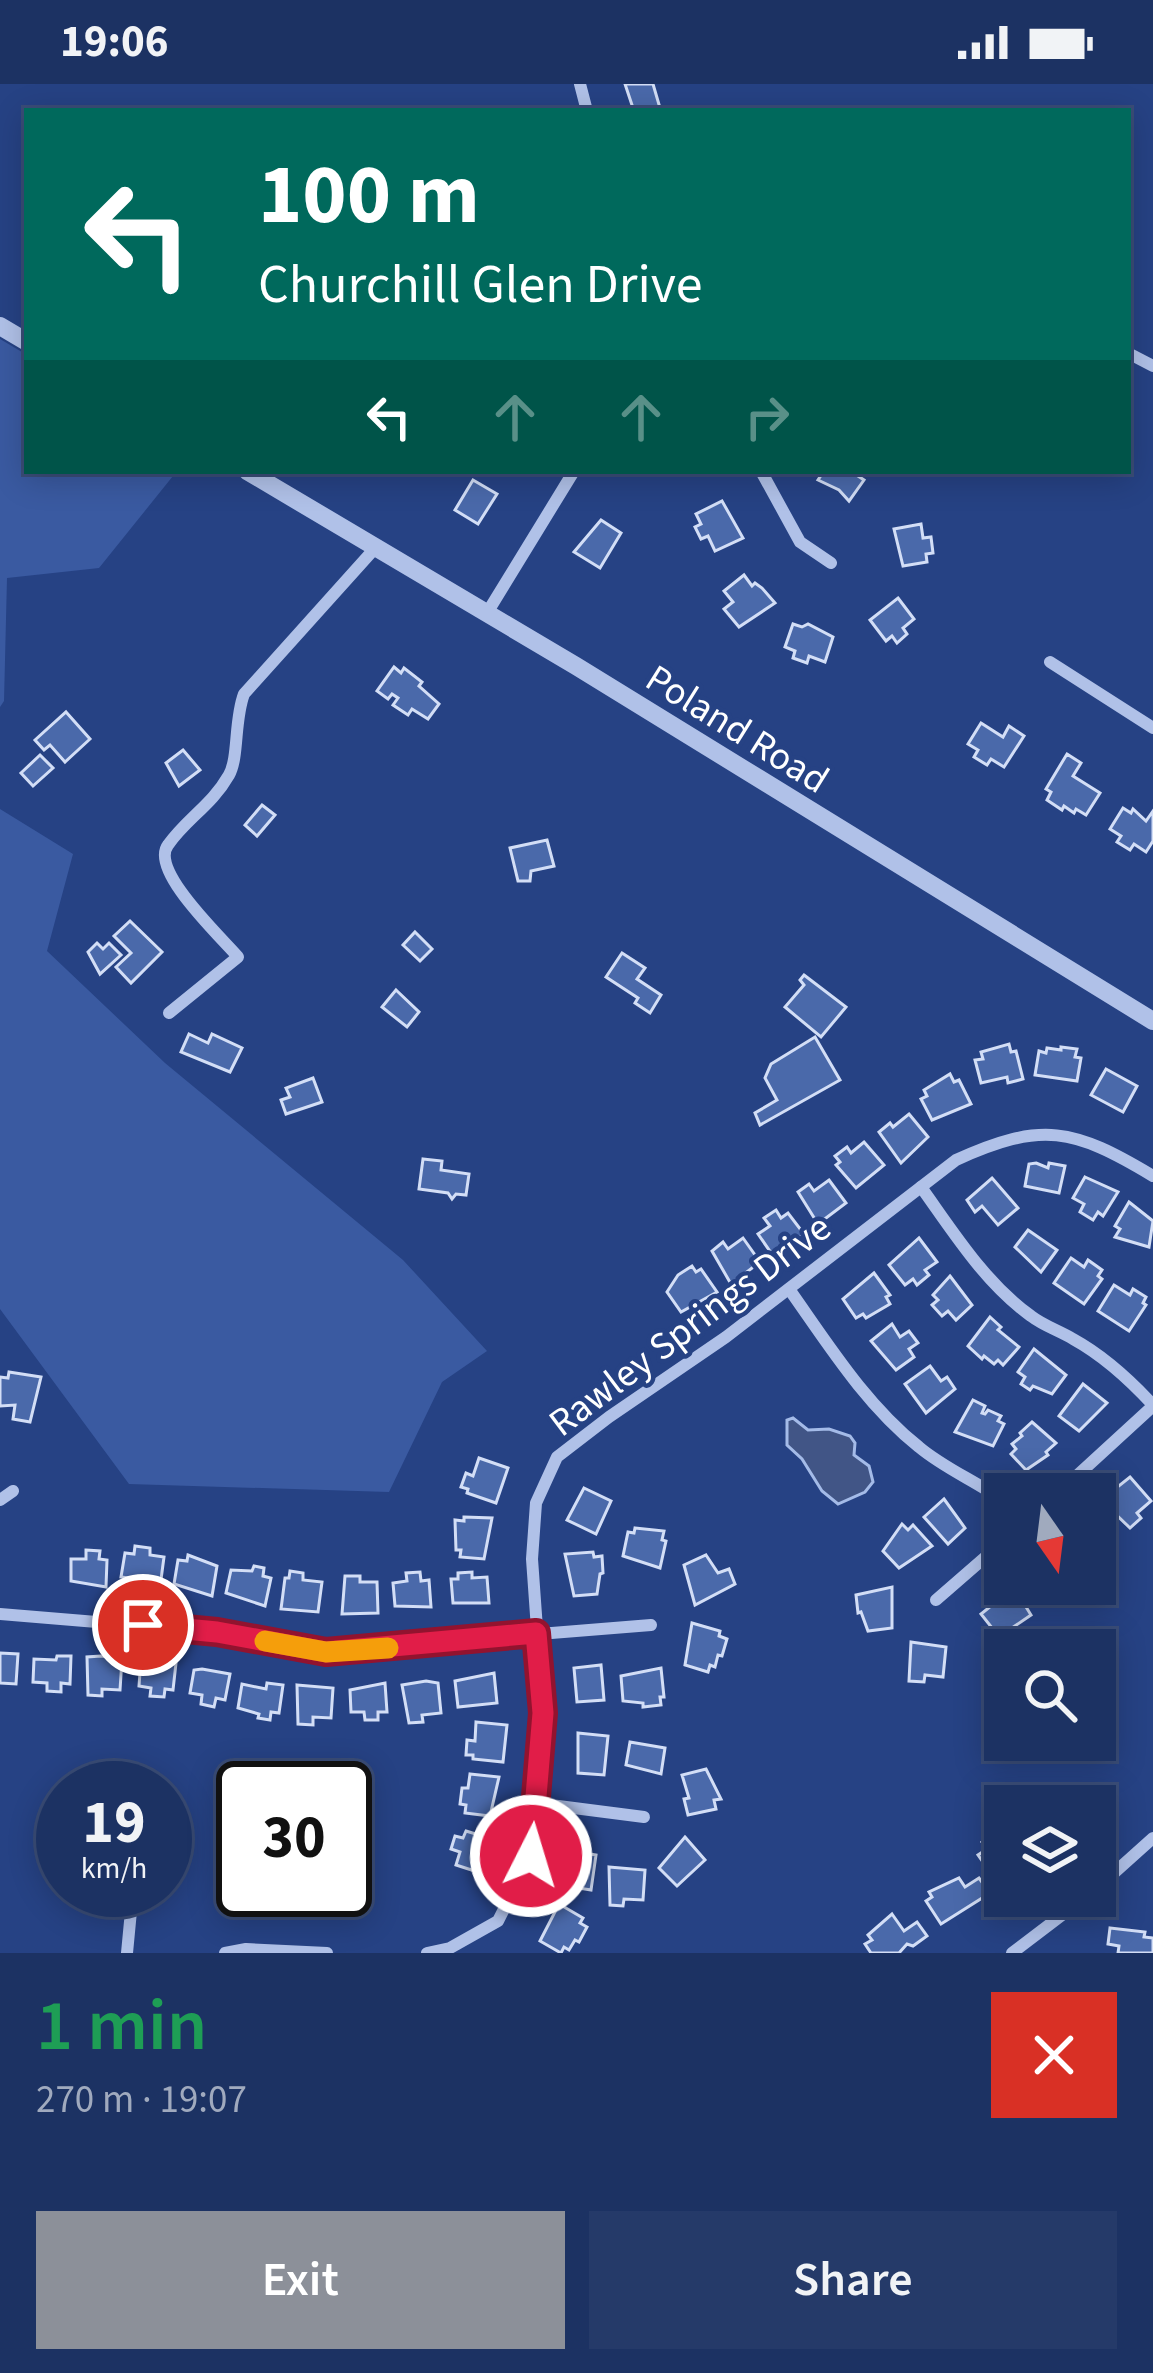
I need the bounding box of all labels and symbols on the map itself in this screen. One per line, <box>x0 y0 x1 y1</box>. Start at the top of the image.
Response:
street label: Poland Road <box>635 651 839 808</box>
street label: Rawley Springs Drive <box>537 1201 843 1450</box>
north arrow <box>984 1473 1116 1605</box>
pin <box>92 1574 194 1676</box>
speed limit sign: 30 <box>216 1761 372 1917</box>
position arrow <box>468 1793 594 1919</box>

